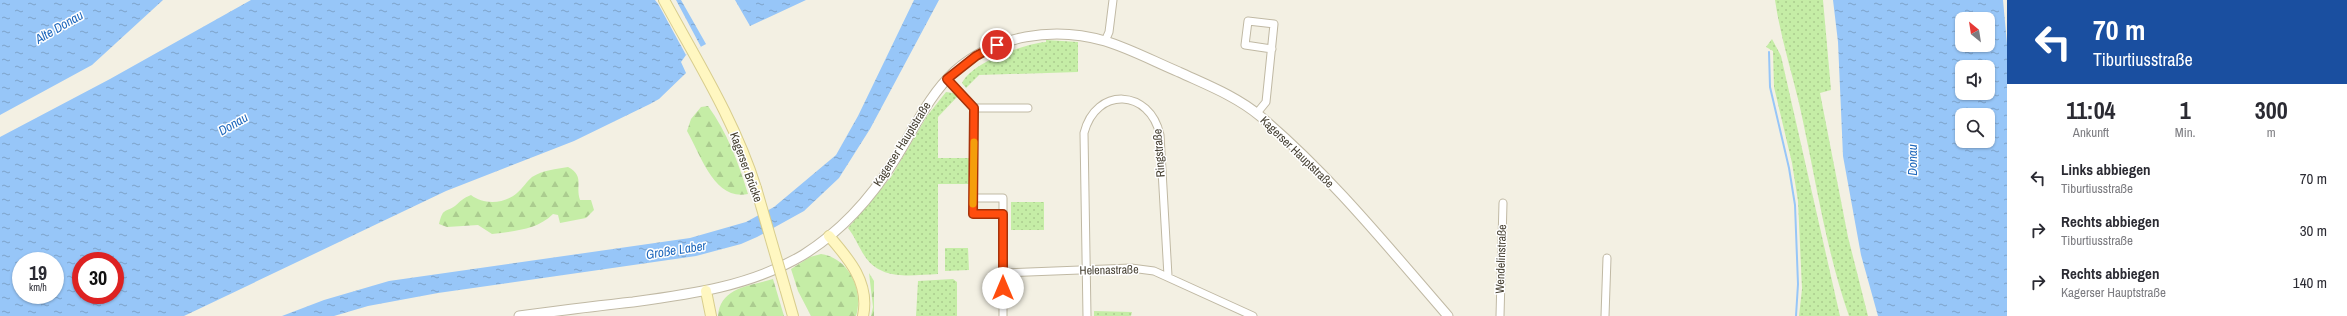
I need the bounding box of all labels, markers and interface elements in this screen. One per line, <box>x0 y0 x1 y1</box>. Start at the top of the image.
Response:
water label: Alte Donau <box>31 6 86 48</box>
text: 70 m <box>2093 11 2145 49</box>
north arrow <box>1955 12 1995 52</box>
map controls <box>1955 12 1995 148</box>
icon: left <box>2027 16 2079 68</box>
pin <box>980 28 1014 62</box>
icon: arrive <box>986 34 1008 56</box>
text: Tiburtiusstraße <box>2093 47 2193 72</box>
button: sound <box>1955 60 1995 100</box>
text: 11:04 <box>2066 94 2116 126</box>
text: 1 <box>2180 94 2191 126</box>
text: 300 <box>2255 94 2288 126</box>
street label: Kagerser Hauptstraße <box>870 99 934 189</box>
button: search <box>1955 108 1995 148</box>
water label: Donau <box>215 109 251 139</box>
street label: Kagerser Hauptstraße <box>1257 113 1337 191</box>
text: Ankunft <box>2073 124 2109 141</box>
text: Min. <box>2175 124 2196 141</box>
text: m <box>2267 124 2276 141</box>
street label: Ringstraße <box>1149 128 1169 178</box>
street label: Kagerser Brücke <box>726 130 766 204</box>
water label: Donau <box>1904 144 1921 176</box>
text: Links abbiegen <box>2061 159 2151 180</box>
icon: left <box>2027 167 2049 189</box>
text: 70 m <box>2300 168 2327 189</box>
text: Tiburtiusstraße <box>2061 180 2133 197</box>
text: Rechts abbiegen <box>2061 211 2159 232</box>
icon: right <box>2027 219 2049 241</box>
text: 30 m <box>2300 220 2327 241</box>
street label: Wendelinstraße <box>1492 224 1510 294</box>
text: Tiburtiusstraße <box>2061 232 2133 249</box>
water label: Große Laber <box>645 237 708 263</box>
speed limit sign: 30 <box>72 252 124 304</box>
text: 19 <box>29 259 47 286</box>
street label: Helenastraße <box>1079 261 1139 279</box>
text: Rechts abbiegen <box>2061 263 2159 284</box>
position arrow <box>982 267 1024 309</box>
icon: right <box>2027 271 2049 293</box>
text: 140 m <box>2293 272 2327 293</box>
text: km/h <box>29 281 47 294</box>
text: Kagerser Hauptstraße <box>2061 284 2166 301</box>

